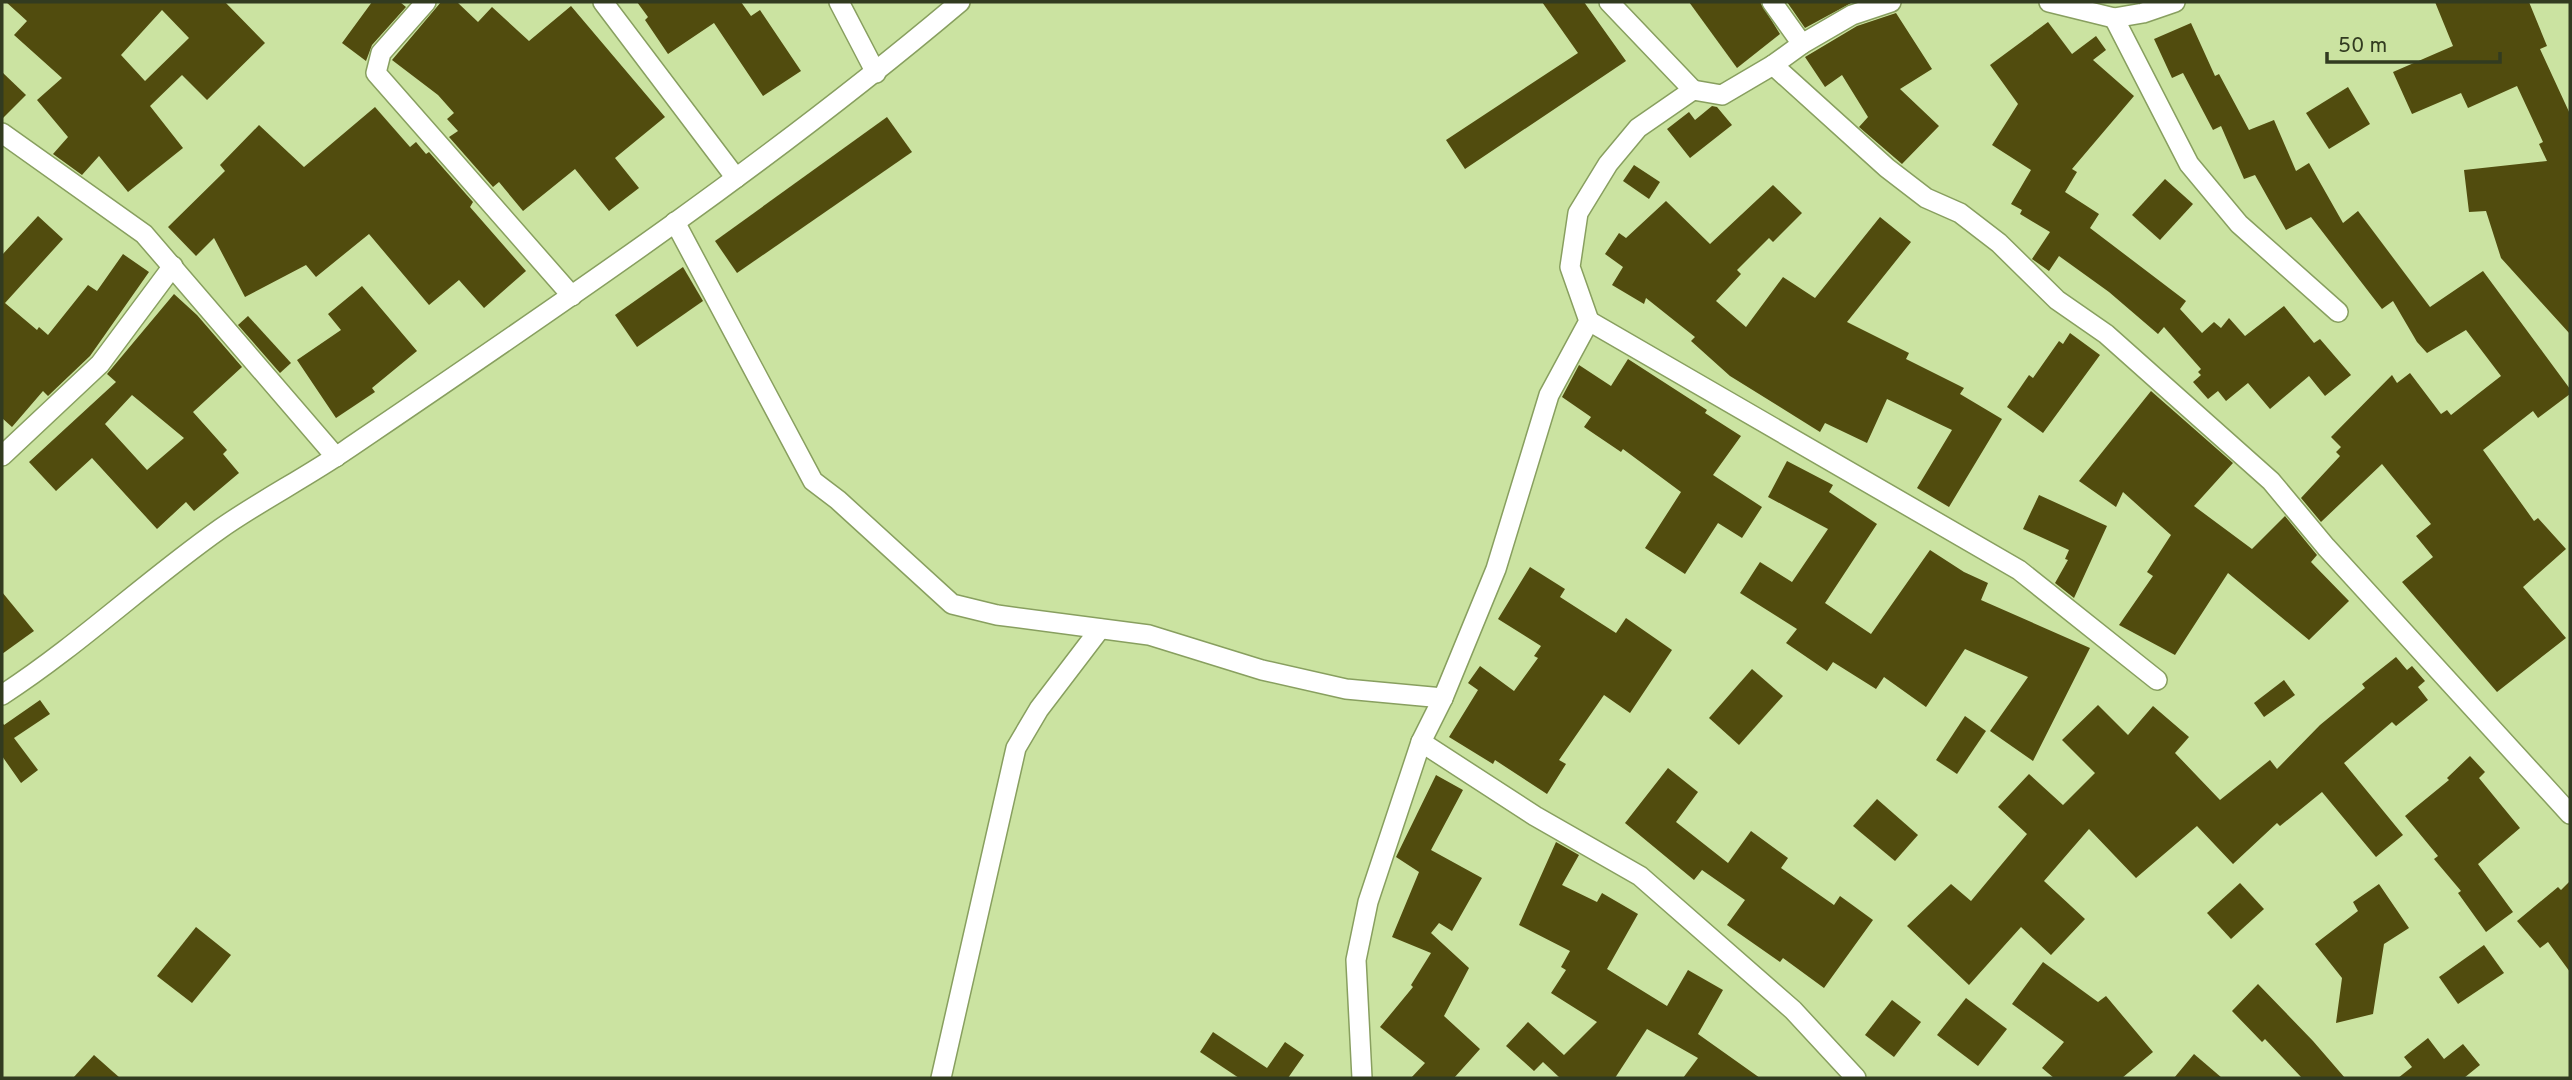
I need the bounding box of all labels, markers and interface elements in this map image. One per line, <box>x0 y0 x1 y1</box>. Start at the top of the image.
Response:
scale bar <box>2327 21 2500 65</box>
text: 50 m <box>2338 33 2387 60</box>

